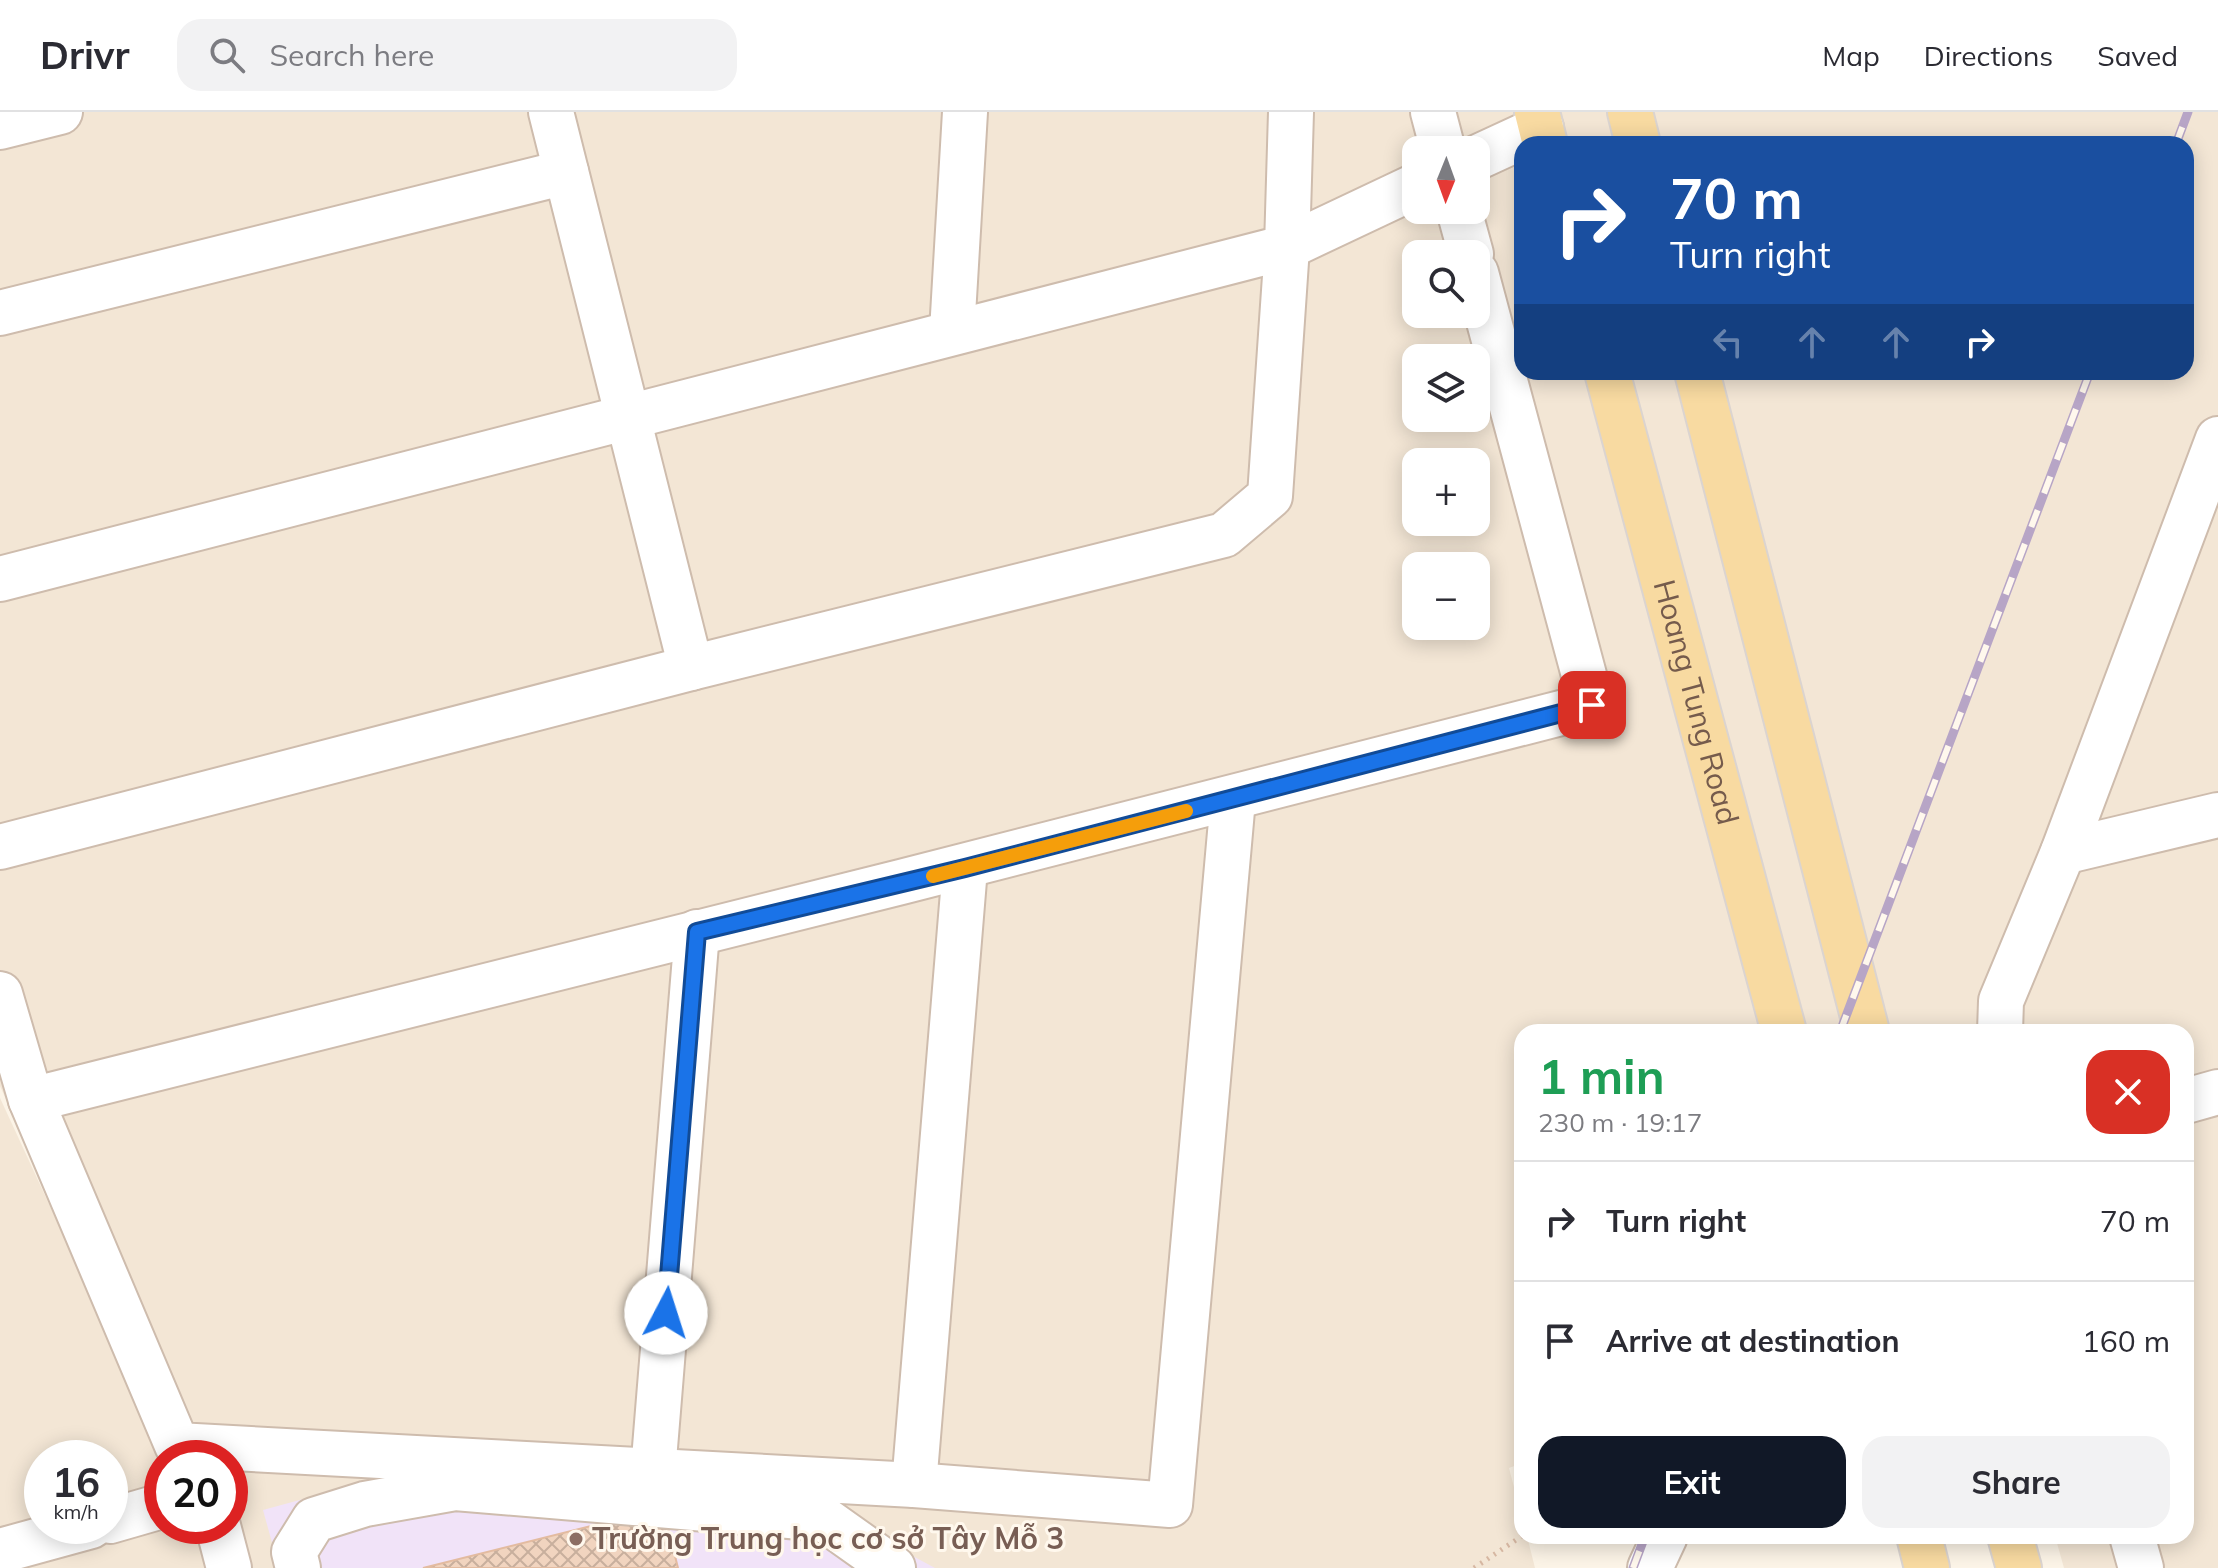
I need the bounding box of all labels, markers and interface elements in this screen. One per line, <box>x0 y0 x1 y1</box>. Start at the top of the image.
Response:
search box <box>177 19 737 91</box>
text: Drivr <box>40 31 129 79</box>
icon: search <box>205 33 249 77</box>
text: Search here <box>269 36 434 74</box>
text: Map <box>1822 38 1880 73</box>
text: Directions <box>1924 38 2053 73</box>
text: Saved <box>2097 38 2178 73</box>
north arrow <box>1402 136 1490 224</box>
map controls <box>1402 136 1490 640</box>
text: 70 m <box>1670 163 1803 233</box>
icon: right <box>1538 168 1642 272</box>
text: Turn right <box>1670 232 1831 277</box>
button: search <box>1402 240 1490 328</box>
icon: left <box>1706 320 1750 364</box>
icon: ahead <box>1790 320 1834 364</box>
icon: ahead <box>1874 320 1918 364</box>
icon: right <box>1958 320 2002 364</box>
button: layers <box>1402 344 1490 432</box>
button: + <box>1402 448 1490 536</box>
button: − <box>1402 552 1490 640</box>
street label: Hoang Tung Road <box>1646 575 1748 829</box>
pin <box>1558 671 1626 739</box>
icon: arrive <box>1570 683 1614 727</box>
text: 1 min <box>1538 1046 1665 1106</box>
button: close <box>2086 1050 2170 1134</box>
text: 230 m · 19:17 <box>1538 1106 1702 1139</box>
icon: right <box>1538 1199 1582 1243</box>
text: Turn right <box>1606 1202 1746 1240</box>
text: 70 m <box>2100 1202 2170 1240</box>
position arrow <box>624 1271 708 1355</box>
icon: arrive <box>1538 1319 1582 1363</box>
text: Arrive at destination <box>1606 1322 1900 1360</box>
text: 160 m <box>2082 1322 2170 1360</box>
button: Exit <box>1538 1436 1846 1528</box>
button: Share <box>1862 1436 2170 1528</box>
speed limit sign: 20 <box>144 1440 248 1544</box>
text: 16 <box>52 1457 100 1507</box>
text: km/h <box>53 1499 99 1524</box>
place label: Trường Trung học cơ sở Tây Mỗ 3 <box>592 1519 1064 1557</box>
marker: Trường Trung học cơ sở Tây Mỗ 3 <box>567 1530 585 1548</box>

